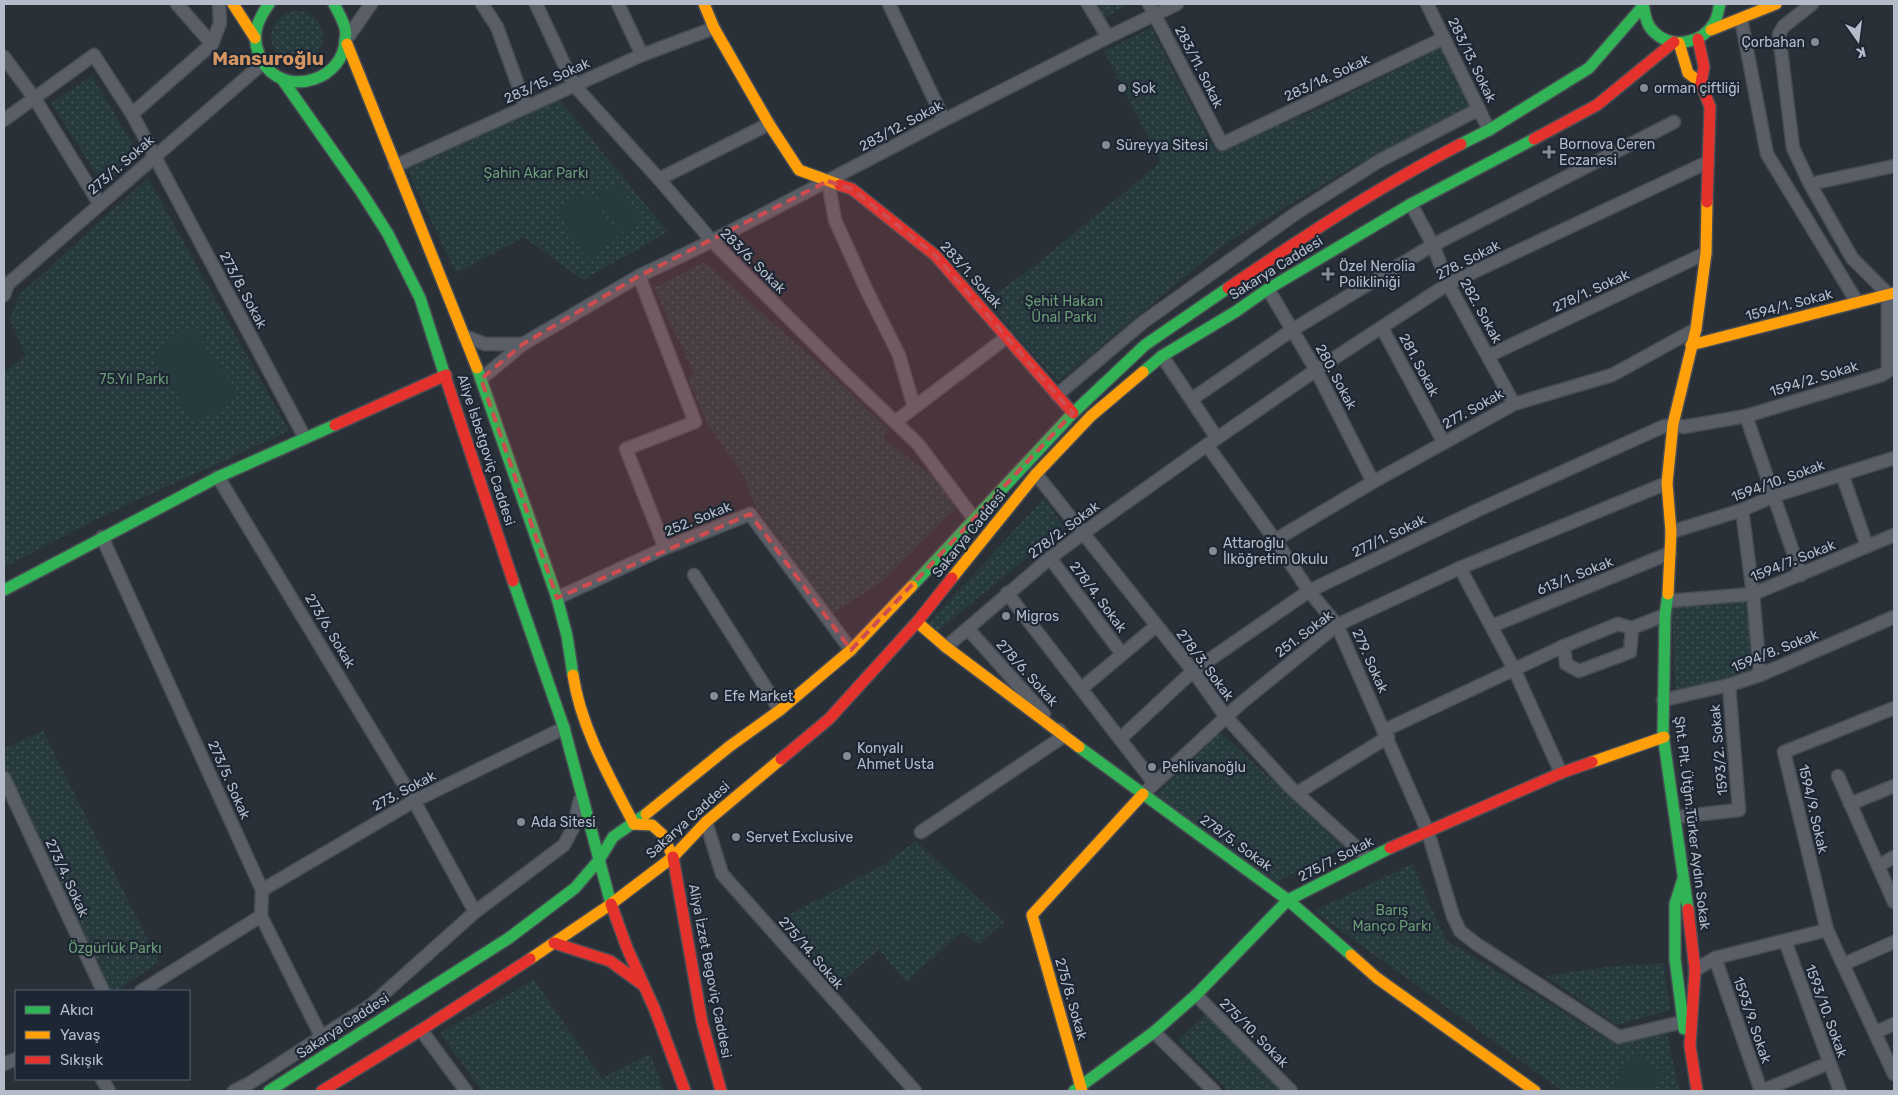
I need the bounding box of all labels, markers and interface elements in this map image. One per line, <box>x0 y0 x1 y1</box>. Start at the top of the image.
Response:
street label: 283/13. Sokak <box>1444 15 1500 106</box>
north arrow <box>1833 15 1883 65</box>
street label: 283/11. Sokak <box>1171 23 1227 112</box>
place label: Çorbahan <box>1742 34 1805 51</box>
marker: Çorbahan <box>1809 36 1821 48</box>
text: K <box>1854 43 1868 62</box>
district label: Mansuroğlu <box>212 47 324 70</box>
street label: 283/14. Sokak <box>1282 50 1373 105</box>
street label: 283/15. Sokak <box>501 54 593 107</box>
place label: Şok <box>1132 80 1157 97</box>
place label: orman çiftliği <box>1654 80 1740 97</box>
marker: Şok <box>1116 82 1128 94</box>
marker: orman çiftliği <box>1638 82 1650 94</box>
street label: 283/12. Sokak <box>856 97 946 155</box>
street label: 273/1. Sokak <box>84 131 158 198</box>
place label: Bornova Ceren Eczanesi <box>1559 136 1655 169</box>
place label: Süreyya Sitesi <box>1116 137 1208 154</box>
marker: Süreyya Sitesi <box>1100 139 1112 151</box>
marker: Bornova Ceren Eczanesi <box>1543 146 1555 158</box>
park label: Şahin Akar Parkı <box>483 165 589 182</box>
street label: 283/6. Sokak <box>717 225 790 298</box>
street label: Sakarya Caddesi <box>1226 232 1326 304</box>
street label: 278. Sokak <box>1433 236 1504 283</box>
street label: 283/1. Sokak <box>937 238 1006 312</box>
street label: 273/8. Sokak <box>216 249 271 332</box>
place label: Özel Nerolia Polikliniği <box>1339 258 1416 291</box>
street label: 278/1. Sokak <box>1550 266 1633 316</box>
marker: Özel Nerolia Polikliniği <box>1321 267 1335 281</box>
street label: 282. Sokak <box>1456 276 1506 347</box>
street label: 1594/1. Sokak <box>1744 285 1835 325</box>
park label: Şehit Hakan Ünal Parkı <box>1025 293 1103 326</box>
street label: 281. Sokak <box>1395 331 1443 400</box>
street label: 280. Sokak <box>1312 341 1361 413</box>
street label: 1594/2. Sokak <box>1768 357 1861 401</box>
park label: 75.Yıl Parkı <box>99 371 169 388</box>
street label: Aliye İsbetgoviç Caddesi <box>454 372 518 528</box>
street label: 277. Sokak <box>1439 385 1507 433</box>
street label: 1594/10. Sokak <box>1729 456 1828 506</box>
street label: Sakarya Caddesi <box>929 487 1009 581</box>
street label: 278/2. Sokak <box>1025 497 1104 562</box>
street label: 252. Sokak <box>662 498 735 540</box>
street label: 277/1. Sokak <box>1349 510 1429 561</box>
place label: Attaroğlu İlköğretim Okulu <box>1223 535 1328 568</box>
street label: 1594/7. Sokak <box>1748 536 1839 586</box>
marker: Attaroğlu İlköğretim Okulu <box>1207 545 1219 557</box>
street label: 613/1. Sokak <box>1534 553 1616 599</box>
street label: 278/4. Sokak <box>1066 558 1131 636</box>
street label: 273/6. Sokak <box>301 591 359 672</box>
street label: 251. Sokak <box>1272 606 1337 661</box>
place label: Migros <box>1016 608 1059 625</box>
marker: Migros <box>1000 610 1012 622</box>
street label: 278/3. Sokak <box>1173 626 1238 705</box>
street label: 279. Sokak <box>1348 626 1392 696</box>
street label: 1594/8. Sokak <box>1729 626 1822 676</box>
street label: 278/6. Sokak <box>992 636 1062 711</box>
place label: Efe Market <box>724 688 794 705</box>
marker: Efe Market <box>708 690 720 702</box>
street label: 1593/2. Sokak <box>1706 703 1731 796</box>
street label: Şht. Plt. Ütğm.Türker Aydın Sokak <box>1670 715 1714 932</box>
street label: 273/5. Sokak <box>204 738 254 823</box>
place label: Konyalı Ahmet Usta <box>857 740 934 773</box>
marker: Konyalı Ahmet Usta <box>841 750 853 762</box>
place label: Pehlivanoğlu <box>1162 759 1246 776</box>
marker: Pehlivanoğlu <box>1146 761 1158 773</box>
street label: 1594/9. Sokak <box>1794 763 1832 856</box>
street label: 273. Sokak <box>369 767 439 815</box>
street label: Sakarya Caddesi <box>642 778 734 862</box>
street label: 278/5. Sokak <box>1197 811 1276 875</box>
place label: Ada Sitesi <box>531 814 596 831</box>
marker: Ada Sitesi <box>515 816 527 828</box>
place label: Servet Exclusive <box>746 829 853 846</box>
marker: Servet Exclusive <box>730 831 742 843</box>
street label: 275/7. Sokak <box>1295 832 1377 885</box>
street label: 273/4. Sokak <box>42 836 93 920</box>
street label: Aliya İzzet Begoviç Caddesi <box>685 882 735 1060</box>
park label: Barış Manço Parkı <box>1352 902 1432 935</box>
street label: 275/14. Sokak <box>775 913 848 993</box>
park label: Özgürlük Parkı <box>68 940 162 957</box>
street label: 275/8. Sokak <box>1051 956 1091 1043</box>
street label: 1593/10. Sokak <box>1801 962 1851 1061</box>
street label: 1593/9. Sokak <box>1729 974 1775 1066</box>
legend <box>15 990 190 1080</box>
street label: Sakarya Caddesi <box>293 990 393 1062</box>
street label: 275/10. Sokak <box>1216 995 1293 1072</box>
text: Akıcı <box>60 1001 93 1019</box>
text: Yavaş <box>60 1026 101 1044</box>
text: Sıkışık <box>60 1051 104 1069</box>

